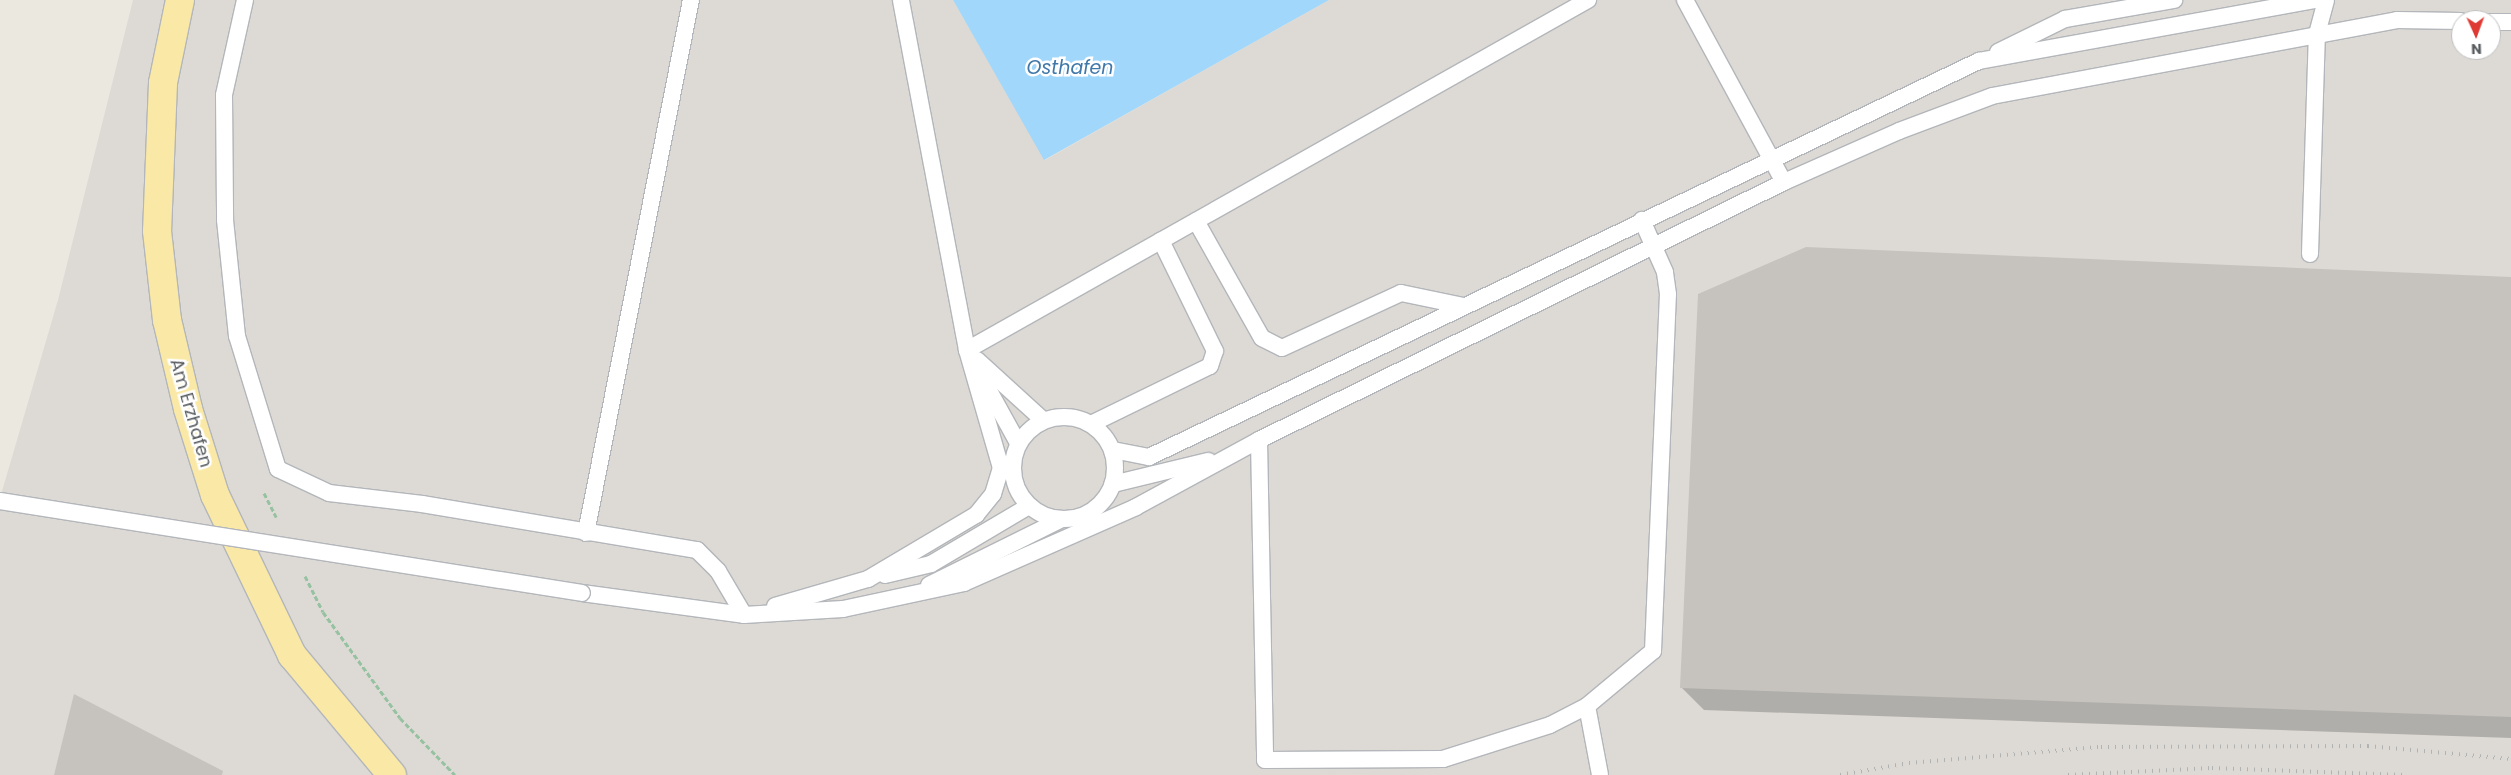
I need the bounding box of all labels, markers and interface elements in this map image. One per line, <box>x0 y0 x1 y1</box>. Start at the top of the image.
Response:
north arrow <box>2451 10 2501 60</box>
text: N <box>2471 39 2482 59</box>
water label: Osthafen <box>1027 57 1113 79</box>
street label: Am Erzhafen <box>165 356 217 470</box>

